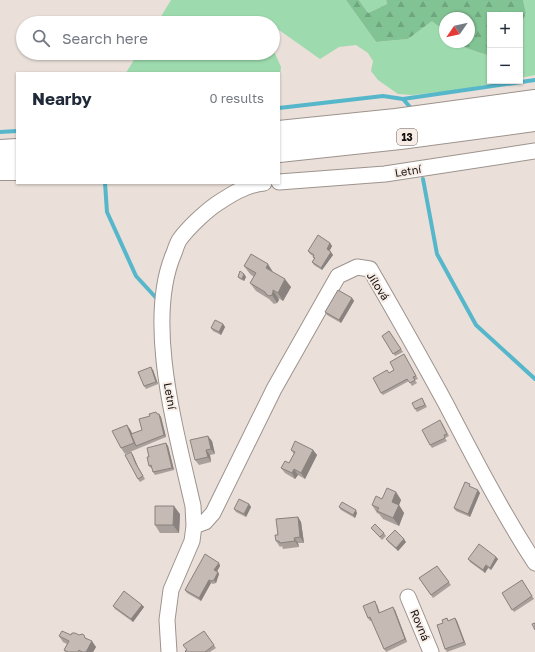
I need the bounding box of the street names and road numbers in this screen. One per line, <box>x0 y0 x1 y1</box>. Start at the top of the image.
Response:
road number: 13 <box>397 129 417 145</box>
street label: Letní <box>394 162 423 179</box>
street label: Jílová <box>364 269 392 302</box>
street label: Letní <box>162 382 179 411</box>
street label: Rovná <box>408 607 433 642</box>

